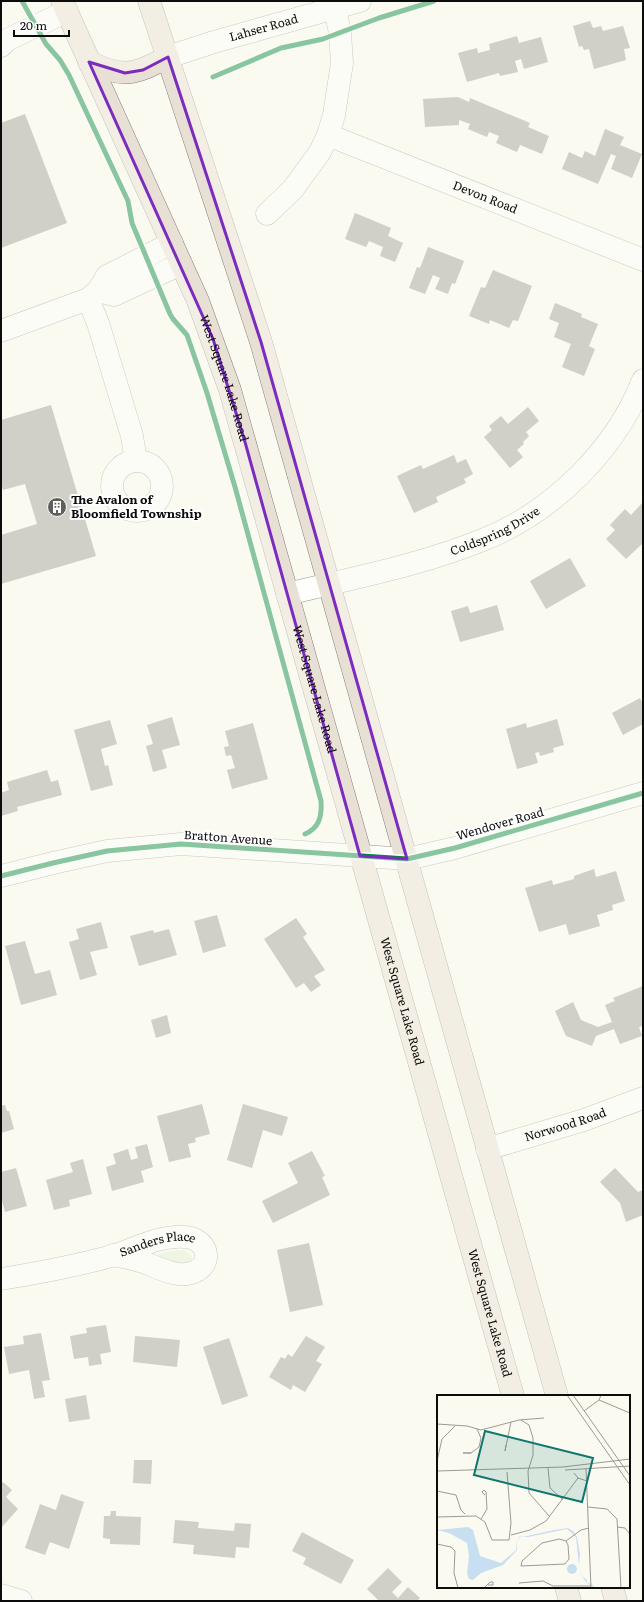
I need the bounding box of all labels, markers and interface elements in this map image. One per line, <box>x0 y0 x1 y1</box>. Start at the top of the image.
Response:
street label: Lahser Road <box>227 9 301 45</box>
scale bar <box>14 12 69 38</box>
text: 20 m <box>20 16 47 34</box>
street label: Devon Road <box>450 175 521 218</box>
street label: West Square Lake Road <box>196 312 254 444</box>
place label: The Avalon of Bloomfield Township <box>71 490 202 522</box>
building icon: The Avalon of Bloomfield Township <box>46 496 68 518</box>
street label: Coldspring Drive <box>448 501 543 559</box>
street label: West Square Lake Road <box>289 623 342 756</box>
street label: Wendover Road <box>454 802 546 844</box>
street label: Bratton Avenue <box>183 825 273 849</box>
street label: West Square Lake Road <box>376 935 430 1068</box>
street label: Norwood Road <box>522 1102 609 1145</box>
street label: Sanders Place <box>117 1227 199 1261</box>
street label: West Square Lake Road <box>464 1247 517 1380</box>
inset map <box>437 1395 630 1588</box>

